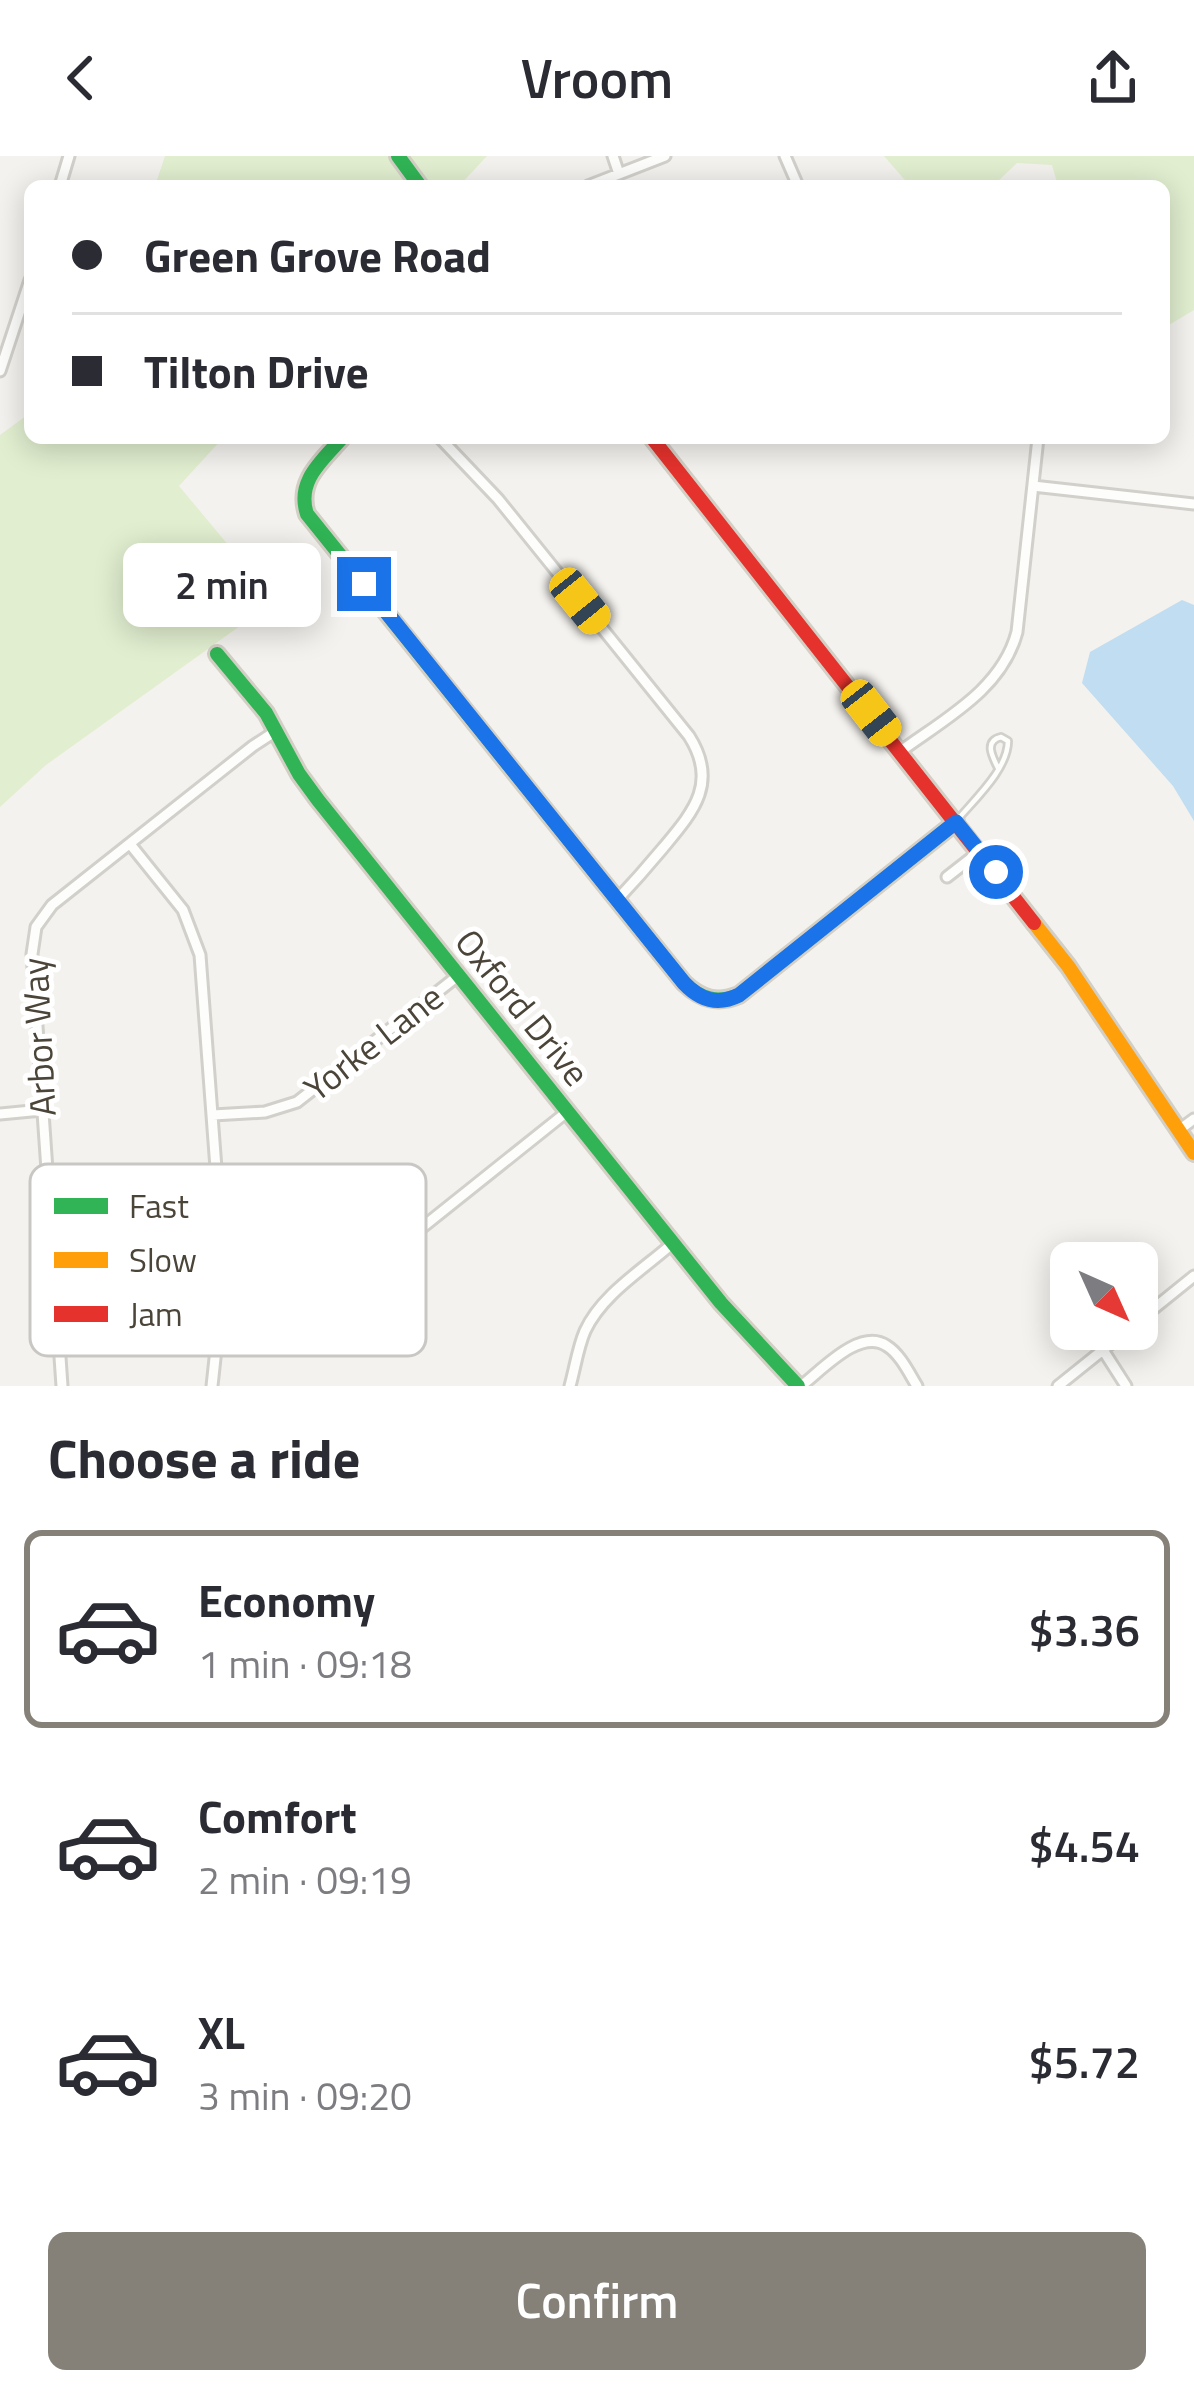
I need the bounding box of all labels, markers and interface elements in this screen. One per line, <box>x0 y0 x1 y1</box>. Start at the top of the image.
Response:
text: Vroom <box>521 37 673 119</box>
icon: back <box>48 45 114 111</box>
icon: share <box>1080 45 1146 111</box>
text: Green Grove Road <box>144 221 491 289</box>
text: Tilton Drive <box>144 337 369 405</box>
callout: 2 min <box>124 542 322 626</box>
text: 2 min <box>175 555 269 614</box>
route end <box>337 557 391 611</box>
car <box>543 562 617 640</box>
car <box>835 674 907 752</box>
route start <box>969 845 1023 899</box>
street label: Oxford Drive <box>442 917 604 1097</box>
street label: Arbor Way <box>6 956 70 1118</box>
street label: Yorke Lane <box>291 970 455 1114</box>
legend <box>30 1164 426 1356</box>
text: Fast <box>129 1181 189 1231</box>
text: Slow <box>129 1235 197 1285</box>
north arrow <box>1050 1242 1158 1350</box>
map controls <box>1050 1242 1158 1350</box>
text: Jam <box>129 1289 183 1339</box>
text: Choose a ride <box>48 1417 360 1499</box>
text: Economy <box>198 1566 375 1634</box>
icon: car <box>54 1575 162 1683</box>
text: $3.36 <box>1028 1595 1140 1663</box>
text: 1 min · 09:18 <box>198 1634 412 1693</box>
text: Comfort <box>198 1782 357 1850</box>
icon: car <box>54 1791 162 1899</box>
text: $4.54 <box>1028 1811 1140 1879</box>
text: 2 min · 09:19 <box>198 1850 412 1909</box>
text: XL <box>198 1998 245 2066</box>
icon: car <box>54 2007 162 2115</box>
text: $5.72 <box>1028 2027 1140 2095</box>
text: 3 min · 09:20 <box>198 2066 412 2125</box>
button: Confirm <box>48 2232 1146 2370</box>

